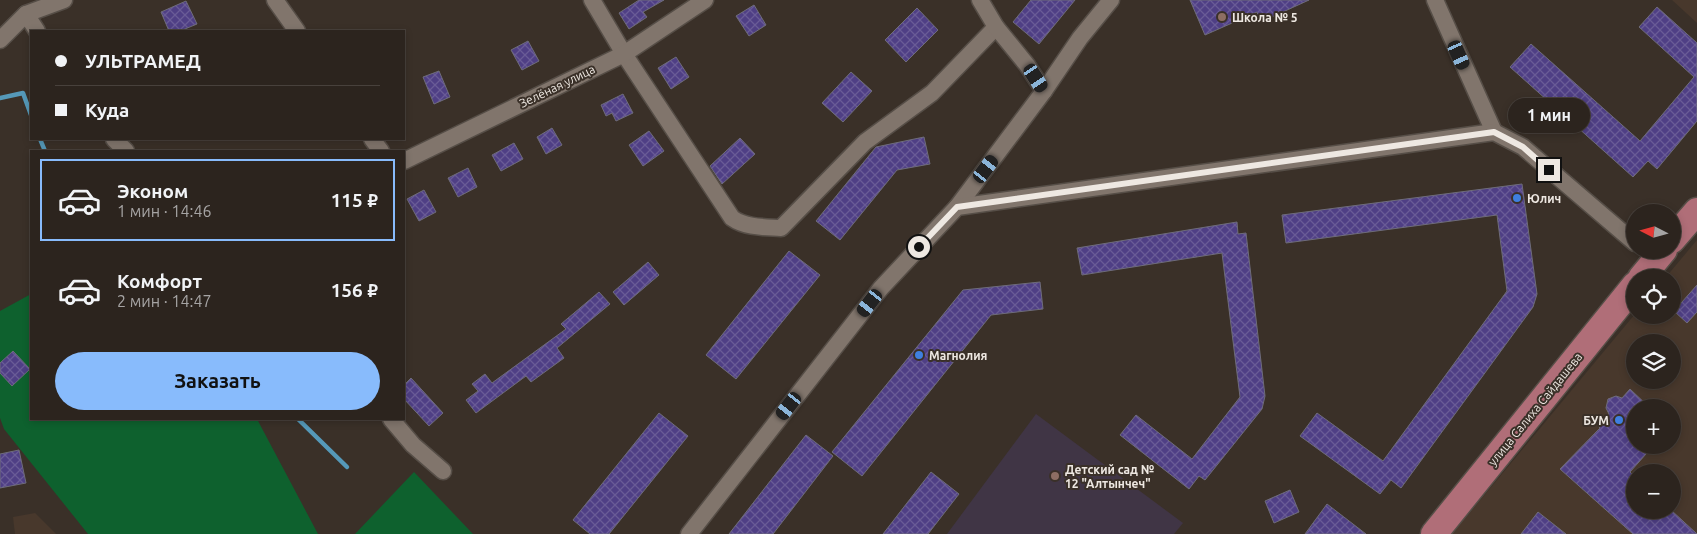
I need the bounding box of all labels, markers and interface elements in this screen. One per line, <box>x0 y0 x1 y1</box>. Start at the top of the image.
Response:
marker: Школа № 5 <box>1216 11 1228 23</box>
place label: Школа № 5 <box>1232 11 1298 24</box>
car <box>1446 38 1471 72</box>
text: УЛЬТРАМЕД <box>85 50 201 72</box>
car <box>1021 61 1050 95</box>
street label: Зелёная улица <box>517 62 597 110</box>
callout: 1 мин <box>1508 98 1590 132</box>
text: Куда <box>85 99 129 121</box>
text: 1 мин <box>1527 106 1571 124</box>
car <box>970 153 1001 185</box>
route end <box>1538 159 1560 181</box>
icon: car <box>57 178 102 223</box>
text: Эконом <box>117 180 188 202</box>
text: 115 ₽ <box>331 189 378 211</box>
marker: Юлич <box>1511 192 1523 204</box>
place label: Юлич <box>1527 192 1561 205</box>
text: 1 мин · 14:46 <box>117 202 211 220</box>
north arrow <box>1626 204 1681 259</box>
map controls <box>1626 204 1681 519</box>
route start <box>908 236 930 258</box>
icon: car <box>57 268 102 313</box>
button: locate <box>1626 269 1681 324</box>
text: Комфорт <box>117 270 202 292</box>
text: 156 ₽ <box>331 279 378 301</box>
car <box>854 287 885 319</box>
text: 2 мин · 14:47 <box>117 292 211 310</box>
button: layers <box>1626 334 1681 389</box>
marker: Магнолия <box>913 349 925 361</box>
place label: Магнолия <box>929 349 987 362</box>
street label: улица Салиха Сайдашева <box>1486 350 1584 468</box>
button: Заказать <box>55 352 380 410</box>
car <box>773 390 804 422</box>
button: + <box>1626 399 1681 454</box>
place label: БУМ <box>1583 414 1609 427</box>
marker: БУМ <box>1613 414 1625 426</box>
place label: Детский сад № 12 "Алтынчеч" <box>1065 463 1155 490</box>
button: − <box>1626 464 1681 519</box>
marker: Детский сад № 12 "Алтынчеч" <box>1049 470 1061 482</box>

